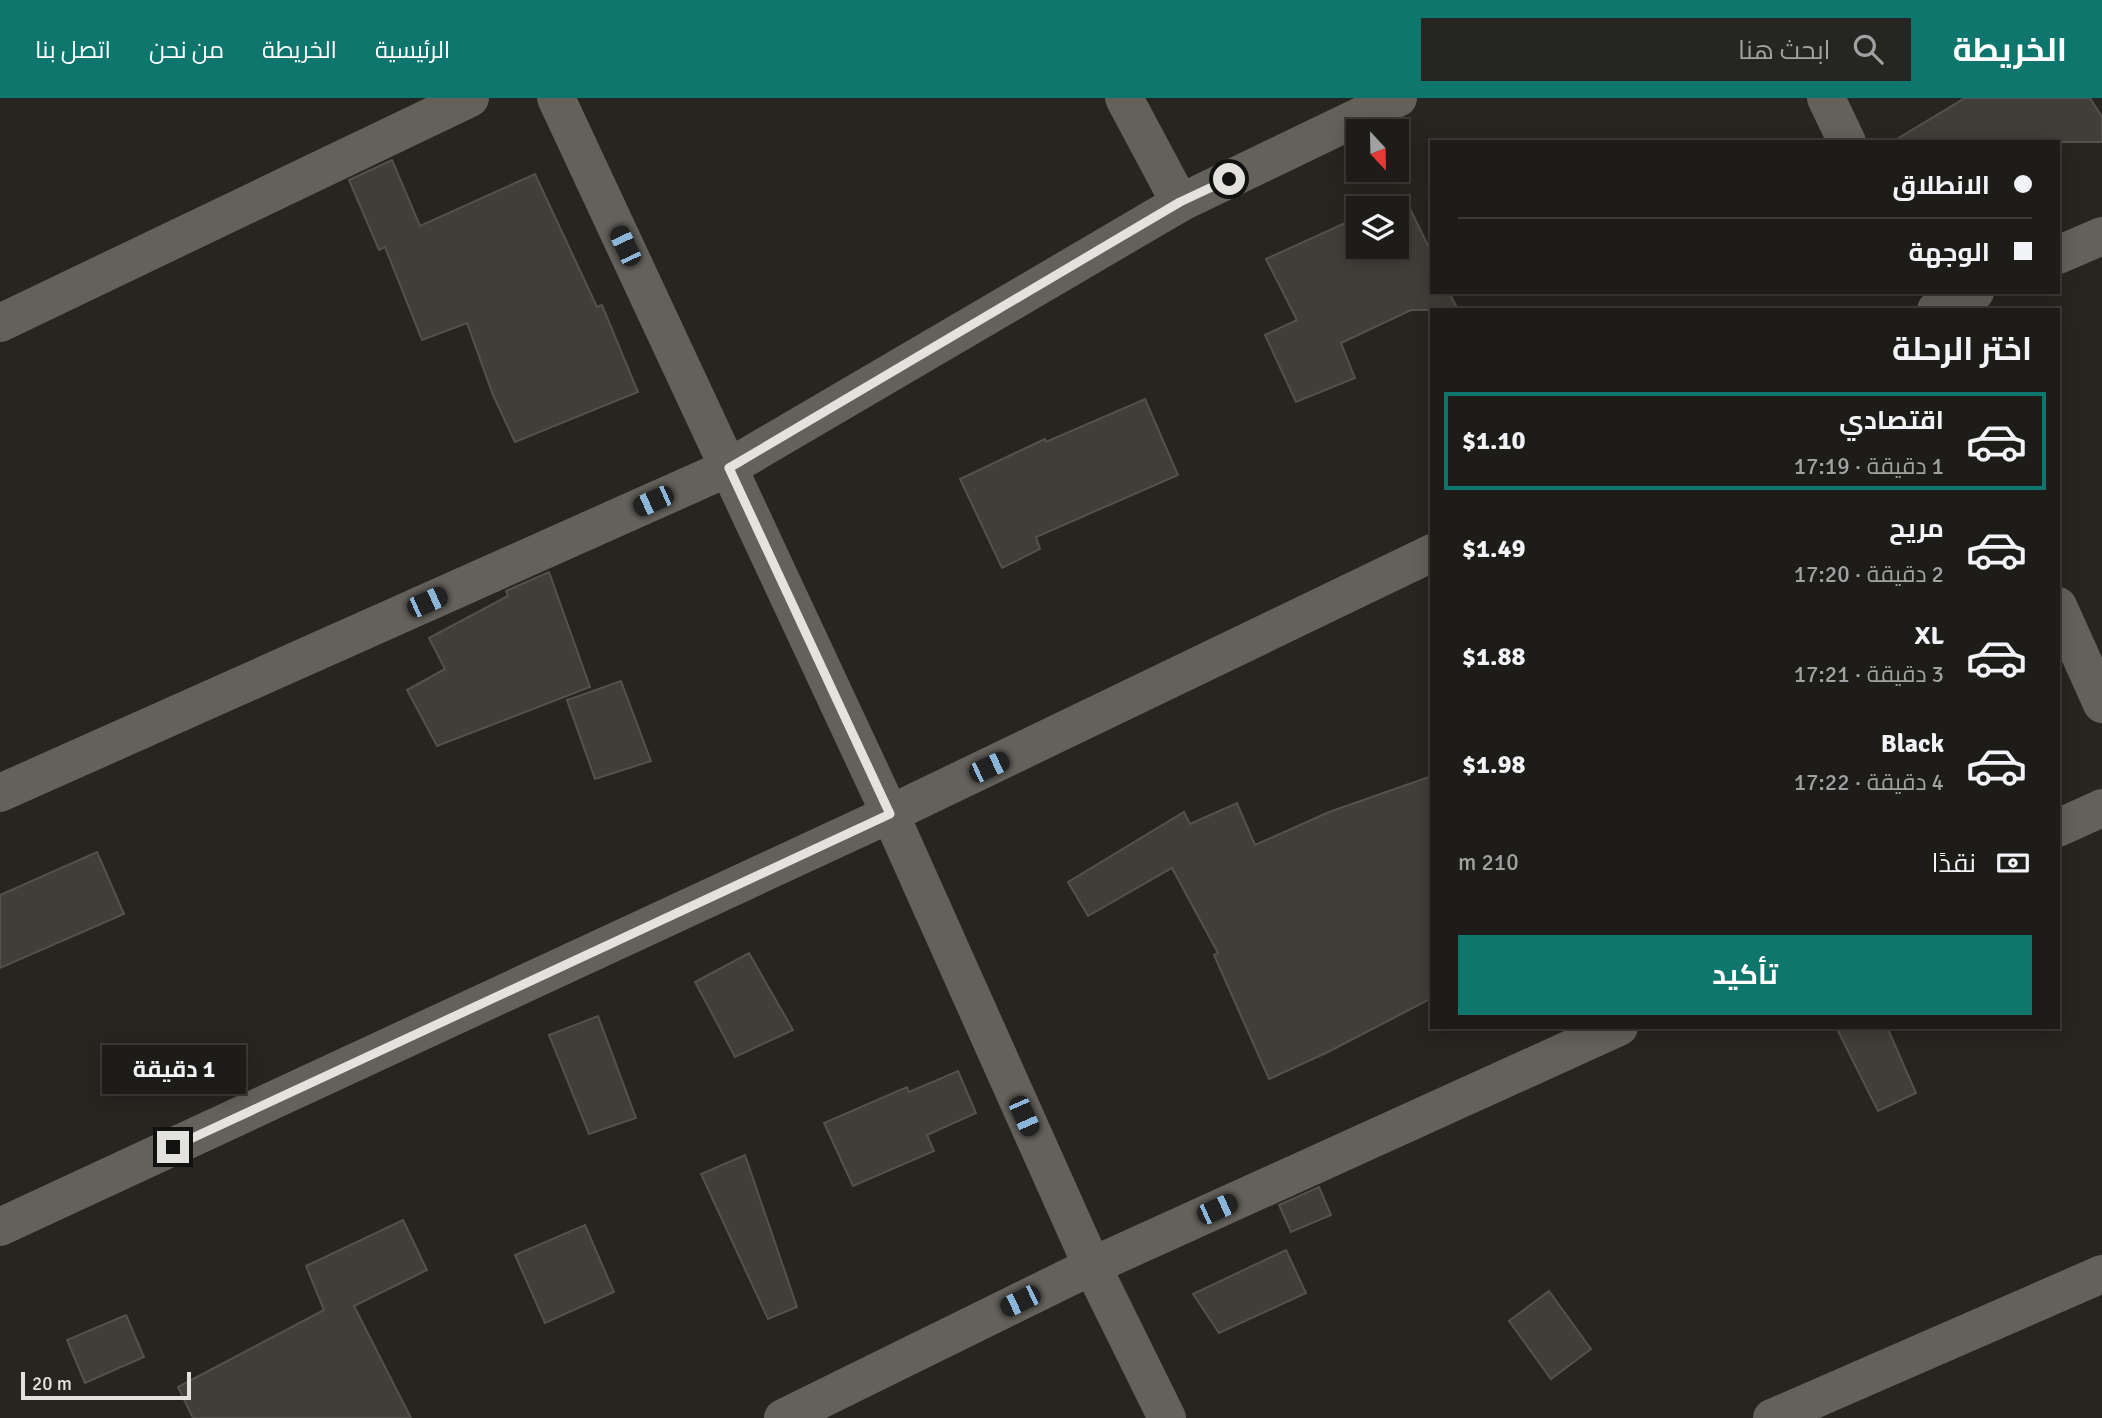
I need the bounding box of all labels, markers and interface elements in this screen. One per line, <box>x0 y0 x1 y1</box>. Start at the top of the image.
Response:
search box <box>1421 18 1911 81</box>
icon: search <box>1849 30 1887 68</box>
text: الخريطة <box>1953 30 2067 71</box>
text: اتصل بنا <box>35 35 111 65</box>
text: من نحن <box>149 35 224 65</box>
text: الخريطة <box>262 35 337 65</box>
text: الرئيسية <box>375 35 450 65</box>
text: ابحث هنا <box>1738 35 1831 67</box>
north arrow <box>1346 119 1409 182</box>
map controls <box>1346 119 1409 259</box>
route start <box>1213 163 1245 195</box>
text: الانطلاق <box>1892 170 1990 202</box>
button: layers <box>1346 196 1409 259</box>
car <box>607 223 644 269</box>
text: الوجهة <box>1909 237 1990 269</box>
text: اختر الرحلة <box>1892 330 2032 369</box>
text: اقتصادي <box>1839 405 1944 437</box>
icon: car <box>1965 410 2028 473</box>
text: $1.10 <box>1462 425 1526 457</box>
text: 1 دقيقة · 17:19 <box>1794 452 1944 481</box>
car <box>630 483 677 519</box>
text: مريح <box>1889 513 1944 545</box>
icon: car <box>1965 518 2028 581</box>
text: $1.49 <box>1462 533 1526 565</box>
text: 2 دقيقة · 17:20 <box>1794 560 1944 589</box>
car <box>404 584 451 620</box>
text: XL <box>1914 620 1944 652</box>
icon: car <box>1965 626 2028 689</box>
text: $1.88 <box>1462 641 1526 673</box>
text: 3 دقيقة · 17:21 <box>1794 660 1944 689</box>
text: Black <box>1881 728 1944 760</box>
icon: car <box>1965 734 2028 797</box>
car <box>966 749 1013 785</box>
text: $1.98 <box>1462 749 1526 781</box>
text: 4 دقيقة · 17:22 <box>1794 768 1944 797</box>
icon: cash <box>1994 844 2032 882</box>
text: 210 m <box>1458 848 1519 877</box>
text: نقدًا <box>1932 848 1976 880</box>
button: تأكيد <box>1458 935 2032 1015</box>
callout: 1 دقيقة <box>101 1046 245 1094</box>
text: 1 دقيقة <box>133 1055 215 1084</box>
car <box>1006 1093 1043 1139</box>
route end <box>157 1131 189 1163</box>
car <box>1194 1191 1241 1227</box>
car <box>997 1282 1044 1320</box>
scale bar <box>21 1369 191 1401</box>
text: 20 m <box>32 1372 72 1396</box>

